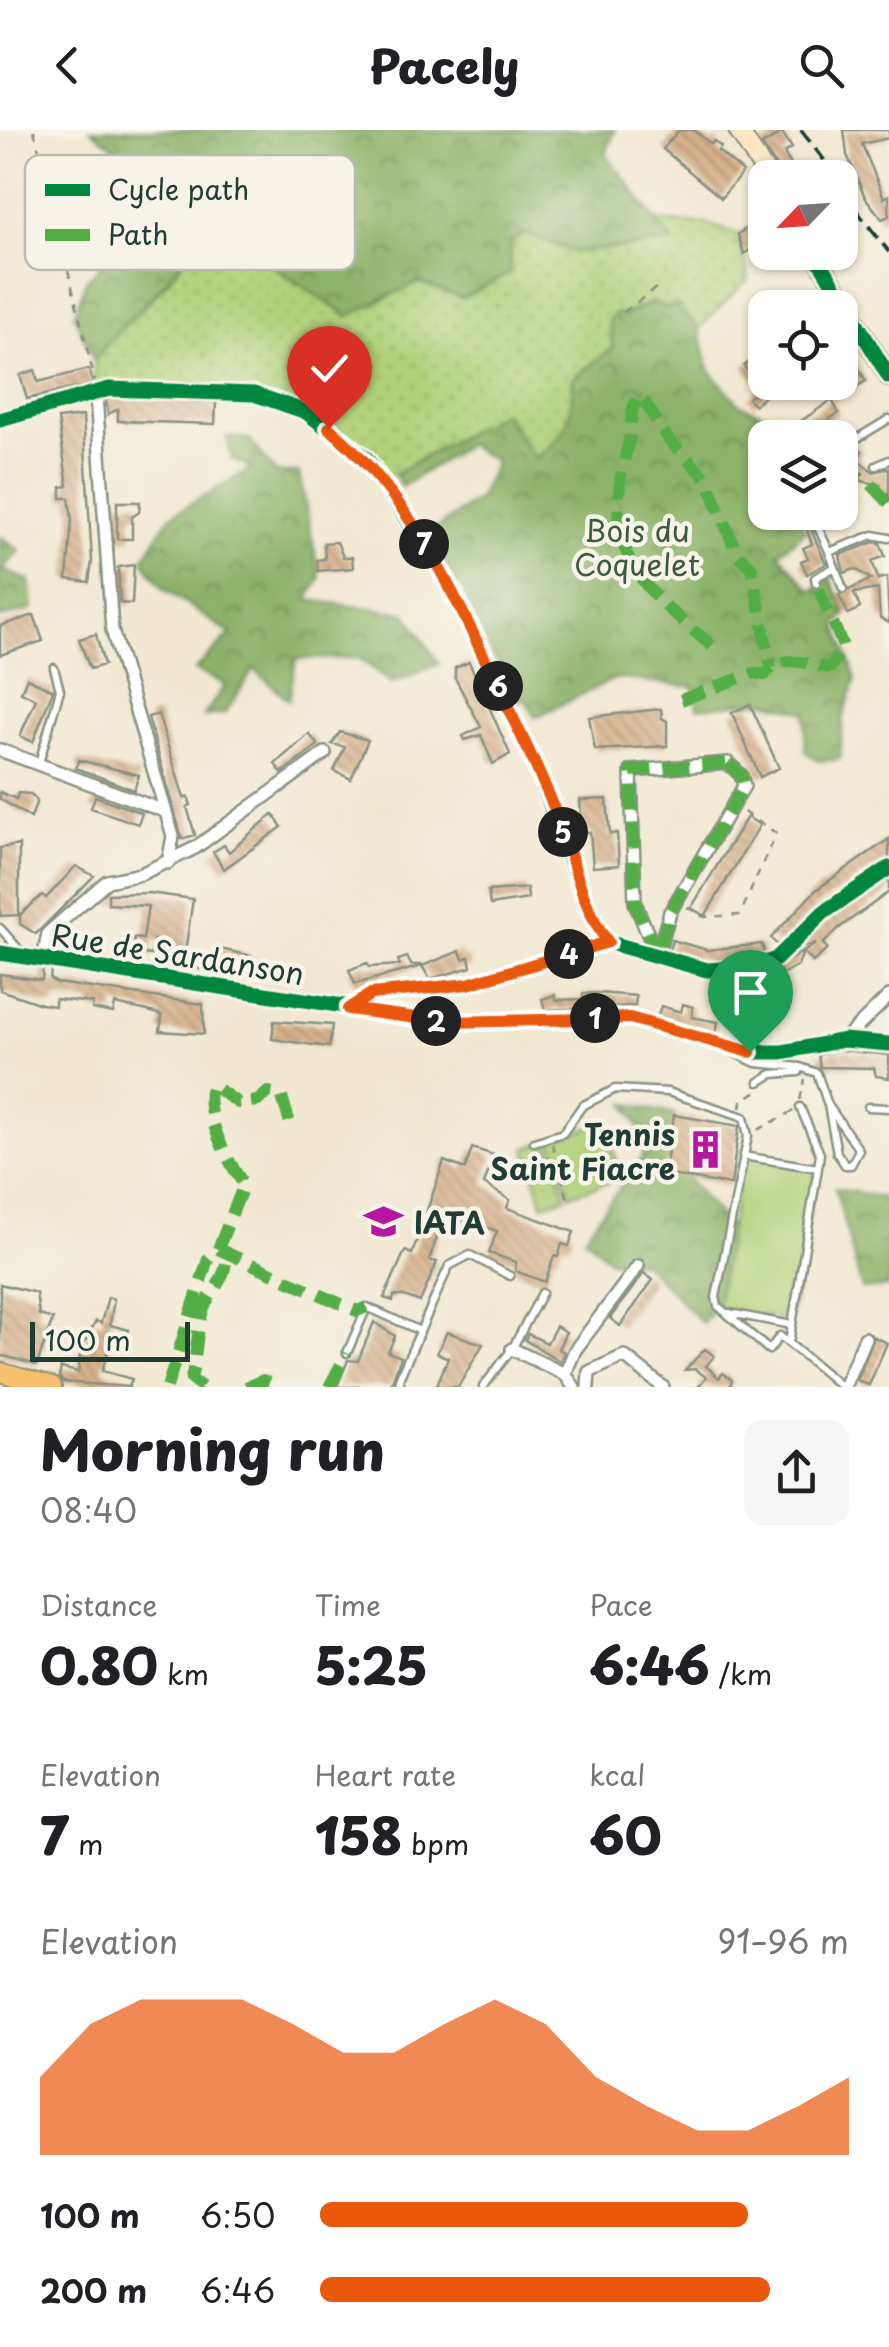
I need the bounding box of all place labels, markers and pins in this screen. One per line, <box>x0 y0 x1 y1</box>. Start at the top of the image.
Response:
pin <box>287 326 372 429</box>
pin: 7 <box>399 519 449 569</box>
pin: 6 <box>473 661 523 711</box>
pin: 5 <box>538 807 588 857</box>
pin: 4 <box>544 929 594 979</box>
pin <box>708 950 793 1053</box>
pin: 1 <box>570 993 620 1043</box>
pin: 2 <box>411 996 461 1046</box>
place label: Tennis Saint Fiacre <box>490 1111 675 1190</box>
building icon: Tennis Saint Fiacre <box>684 1129 726 1171</box>
place label: IATA <box>414 1199 485 1244</box>
school or university icon: IATA <box>363 1200 405 1242</box>

